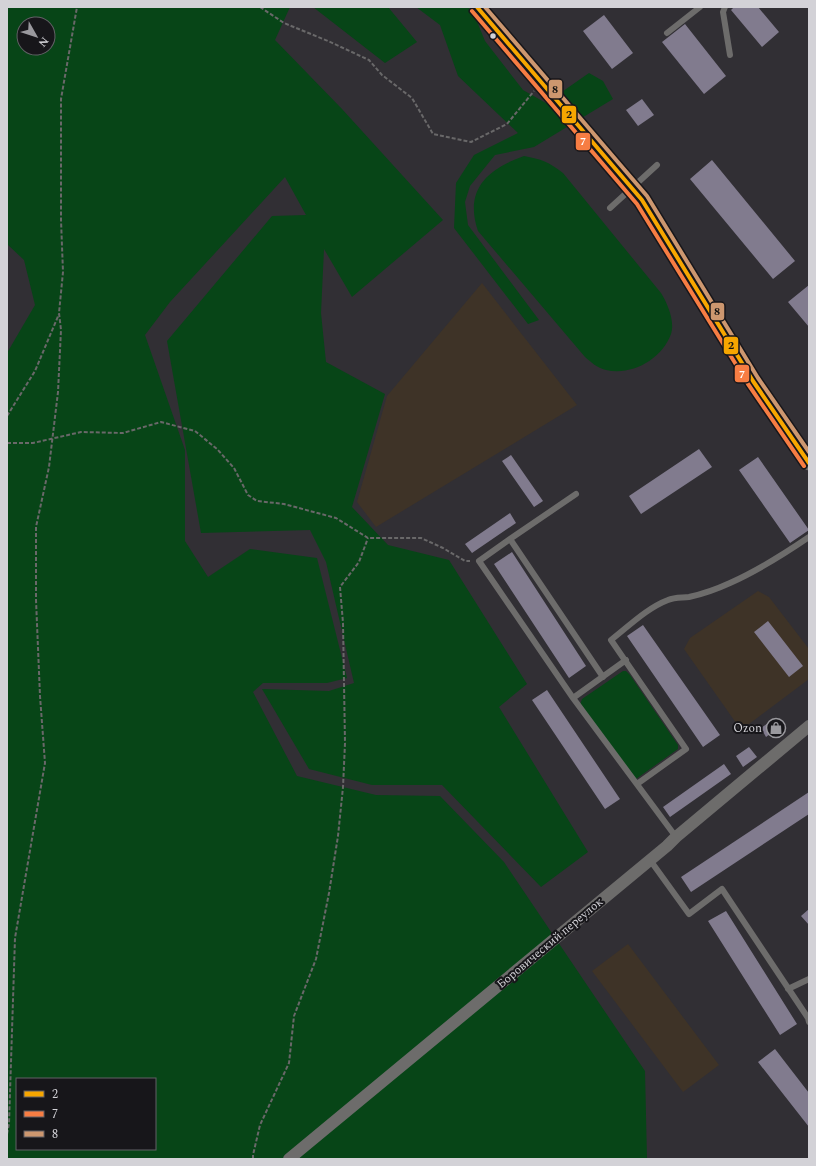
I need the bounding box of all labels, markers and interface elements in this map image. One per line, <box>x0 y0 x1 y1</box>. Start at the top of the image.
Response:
north arrow <box>16 16 56 56</box>
unlabelled marker <box>488 31 498 41</box>
text: N <box>34 33 53 51</box>
line badge: 8 <box>548 79 563 99</box>
text: 8 <box>552 81 558 98</box>
line badge: 2 <box>561 105 577 124</box>
text: 2 <box>566 106 572 123</box>
line badge: 7 <box>575 132 591 151</box>
text: 7 <box>580 133 586 150</box>
line badge: 8 <box>710 302 725 321</box>
text: 8 <box>714 303 720 320</box>
line badge: 2 <box>723 336 739 355</box>
text: 2 <box>728 337 734 354</box>
line badge: 7 <box>734 364 750 383</box>
text: 7 <box>739 366 745 383</box>
shop icon: Ozon <box>765 717 787 739</box>
place label: Ozon <box>733 719 762 738</box>
street label: Боровический переулок <box>493 892 608 993</box>
legend <box>16 1078 156 1150</box>
text: 2 <box>52 1085 58 1104</box>
text: 7 <box>52 1105 58 1124</box>
text: 8 <box>52 1125 58 1144</box>

